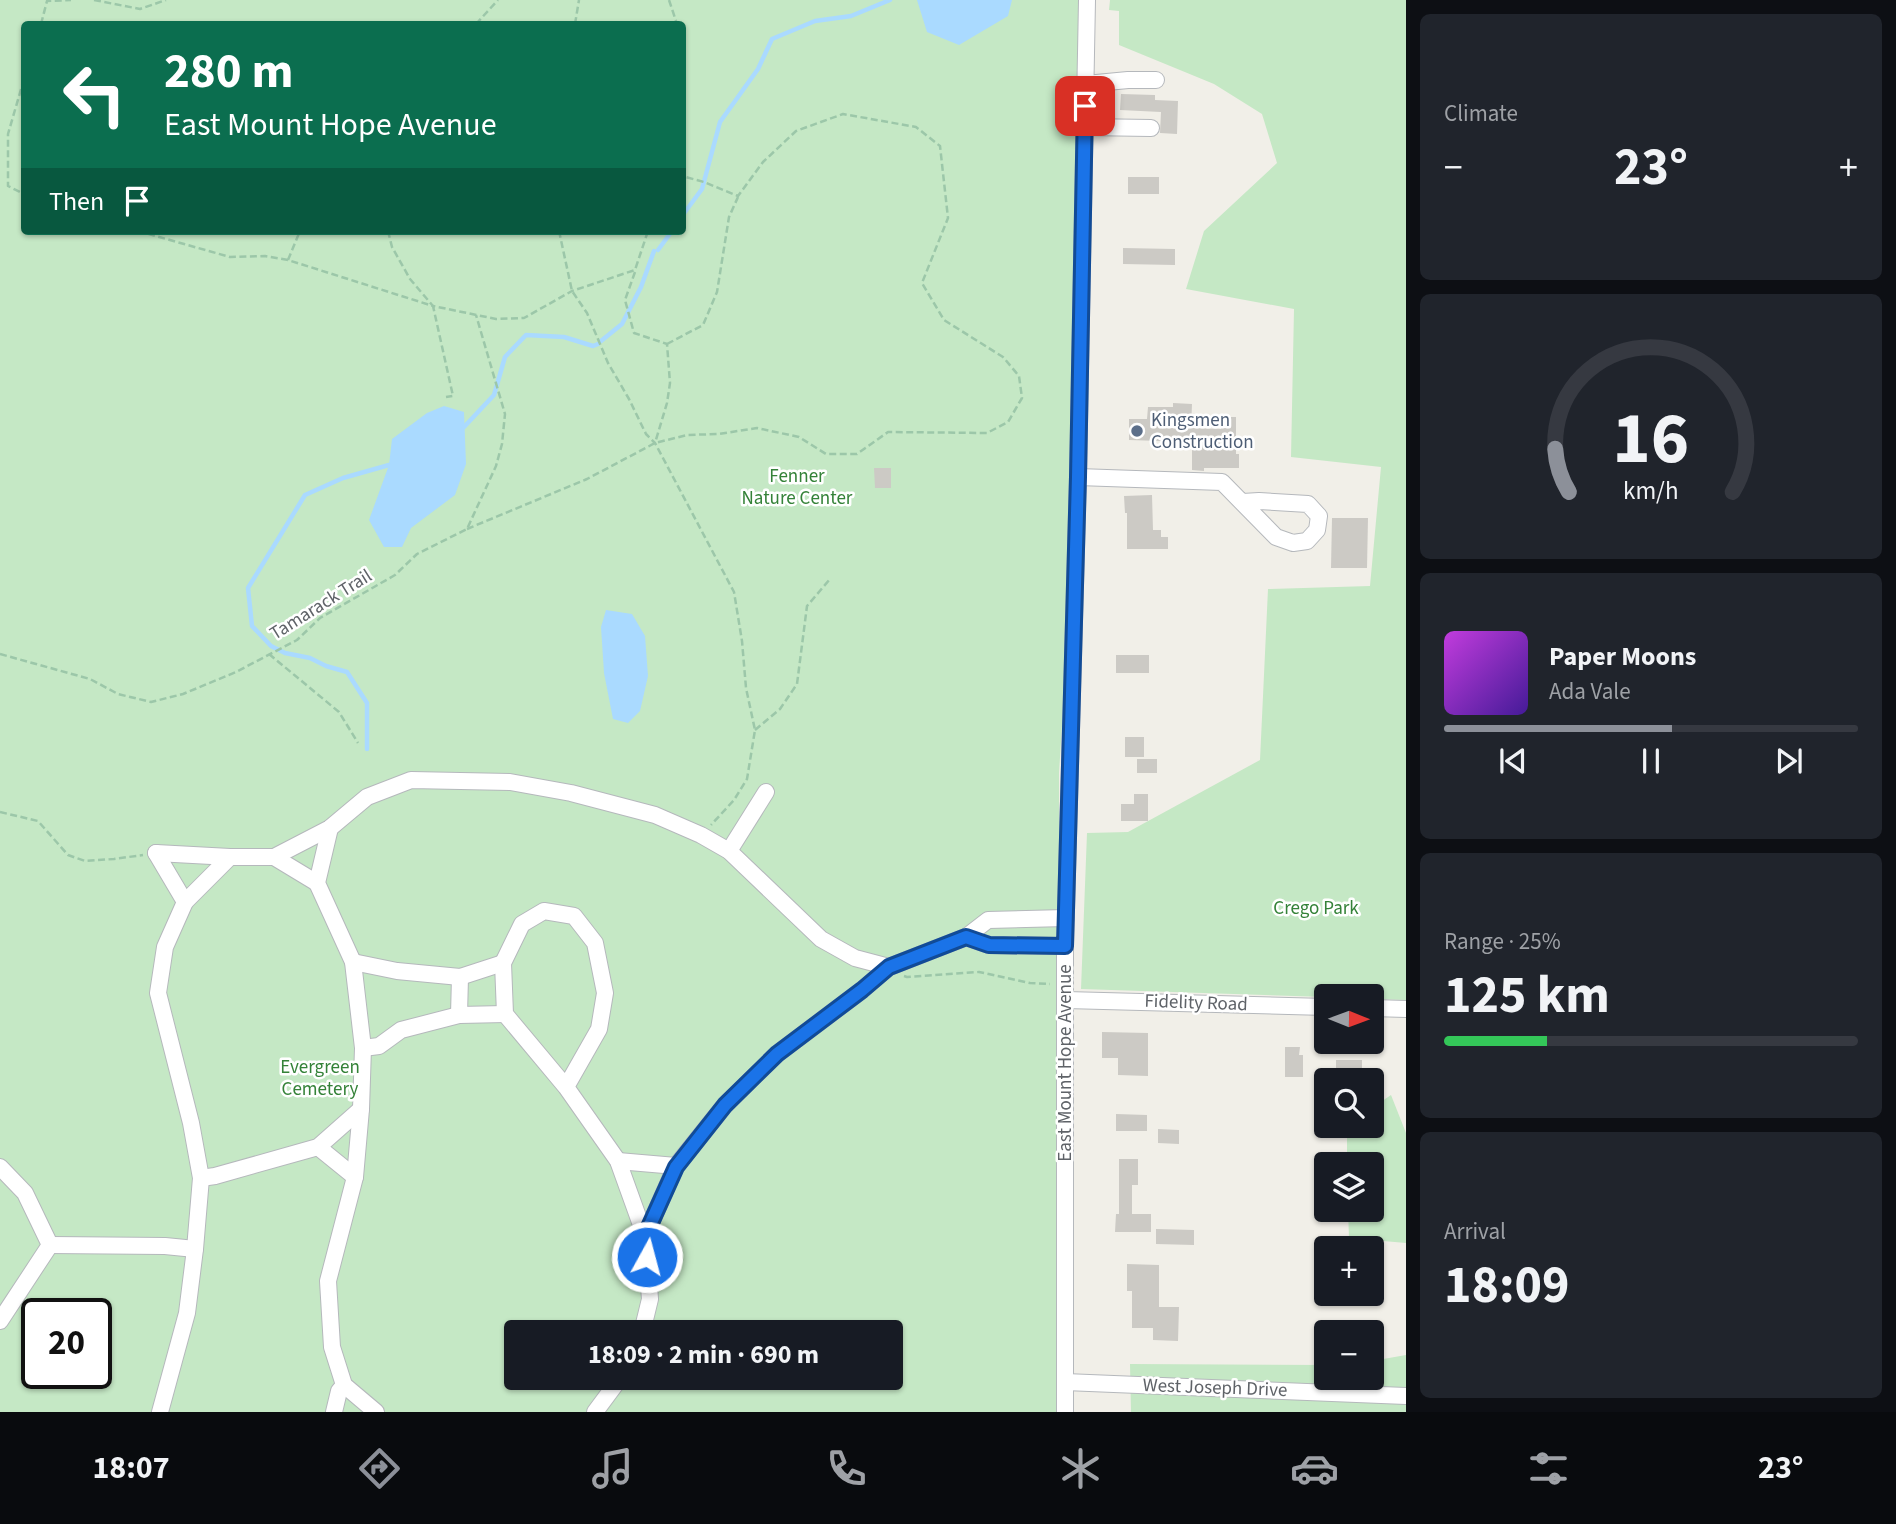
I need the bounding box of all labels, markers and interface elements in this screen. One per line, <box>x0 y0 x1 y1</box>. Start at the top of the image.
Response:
text: 280 m <box>164 37 293 107</box>
icon: left <box>49 49 140 140</box>
pin <box>1055 76 1115 136</box>
icon: arrive <box>1066 87 1104 125</box>
text: Climate <box>1444 97 1518 130</box>
text: East Mount Hope Avenue <box>164 102 497 148</box>
text: 23° <box>1614 131 1688 205</box>
text: − <box>1444 141 1463 195</box>
text: + <box>1839 141 1858 195</box>
icon: arrive <box>118 182 156 220</box>
text: Then <box>49 183 104 220</box>
text: 16 <box>1613 388 1689 492</box>
place label: Kingsmen Construction <box>1151 407 1254 456</box>
marker: Kingsmen Construction <box>1129 423 1145 439</box>
park label: Fenner Nature Center <box>742 463 853 512</box>
text: km/h <box>1623 473 1679 509</box>
street label: Tamarack Trail <box>265 563 377 647</box>
text: Paper Moons <box>1549 638 1696 675</box>
text: Ada Vale <box>1549 675 1631 708</box>
icon: previous <box>1494 742 1532 780</box>
icon: pause <box>1632 742 1670 780</box>
icon: next <box>1770 742 1808 780</box>
park label: Crego Park <box>1273 895 1359 922</box>
text: Range · 25% <box>1444 925 1561 958</box>
text: 125 km <box>1444 959 1610 1033</box>
street label: East Mount Hope Avenue <box>1052 964 1079 1162</box>
north arrow <box>1314 984 1384 1054</box>
map controls <box>1314 984 1384 1390</box>
street label: Fidelity Road <box>1144 988 1248 1018</box>
park label: Evergreen Cemetery <box>280 1054 360 1103</box>
button: search <box>1314 1068 1384 1138</box>
button: layers <box>1314 1152 1384 1222</box>
text: Arrival <box>1444 1215 1506 1248</box>
position arrow <box>610 1220 684 1294</box>
button: + <box>1314 1236 1384 1306</box>
text: 18:09 <box>1444 1249 1569 1323</box>
speed limit sign: 20 <box>21 1298 112 1389</box>
button: − <box>1314 1320 1384 1390</box>
text: 18:09 · 2 min · 690 m <box>588 1336 819 1373</box>
street label: West Joseph Drive <box>1142 1372 1288 1404</box>
icon: directions <box>355 1444 404 1493</box>
icon: music <box>588 1444 637 1493</box>
icon: phone <box>822 1444 871 1493</box>
icon: climate <box>1056 1444 1105 1493</box>
icon: car <box>1290 1444 1339 1493</box>
icon: filters <box>1524 1444 1573 1493</box>
text: 18:07 <box>92 1445 170 1491</box>
text: 23° <box>1758 1445 1803 1491</box>

